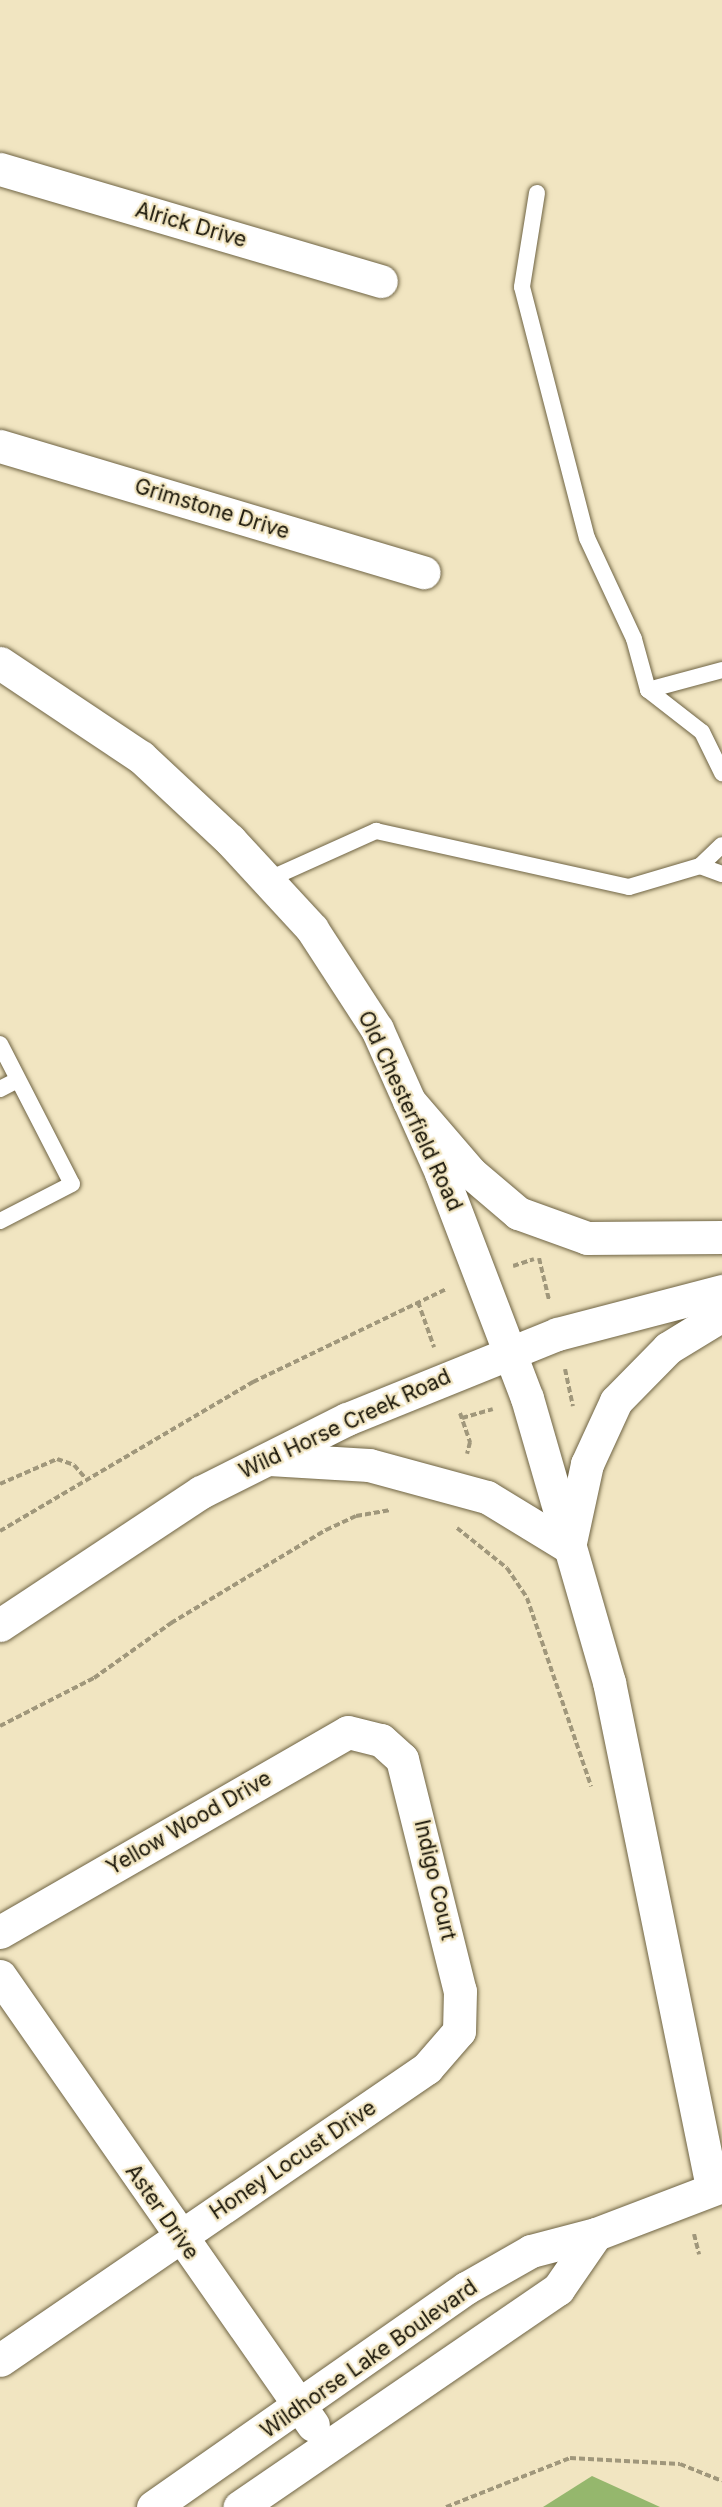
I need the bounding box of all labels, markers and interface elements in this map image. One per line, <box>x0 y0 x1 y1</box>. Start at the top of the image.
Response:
street label: Alrick Drive <box>133 197 249 253</box>
street label: Grimstone Drive <box>132 474 292 544</box>
street label: Old Chesterfield Road <box>353 1007 467 1215</box>
street label: Wild Horse Creek Road <box>235 1364 455 1484</box>
street label: Yellow Wood Drive <box>102 1766 276 1880</box>
street label: Indigo Court <box>409 1817 461 1943</box>
street label: Honey Locust Drive <box>205 2095 381 2225</box>
street label: Aster Drive <box>120 2160 204 2264</box>
street label: Wildhorse Lake Boulevard <box>256 2275 482 2443</box>

